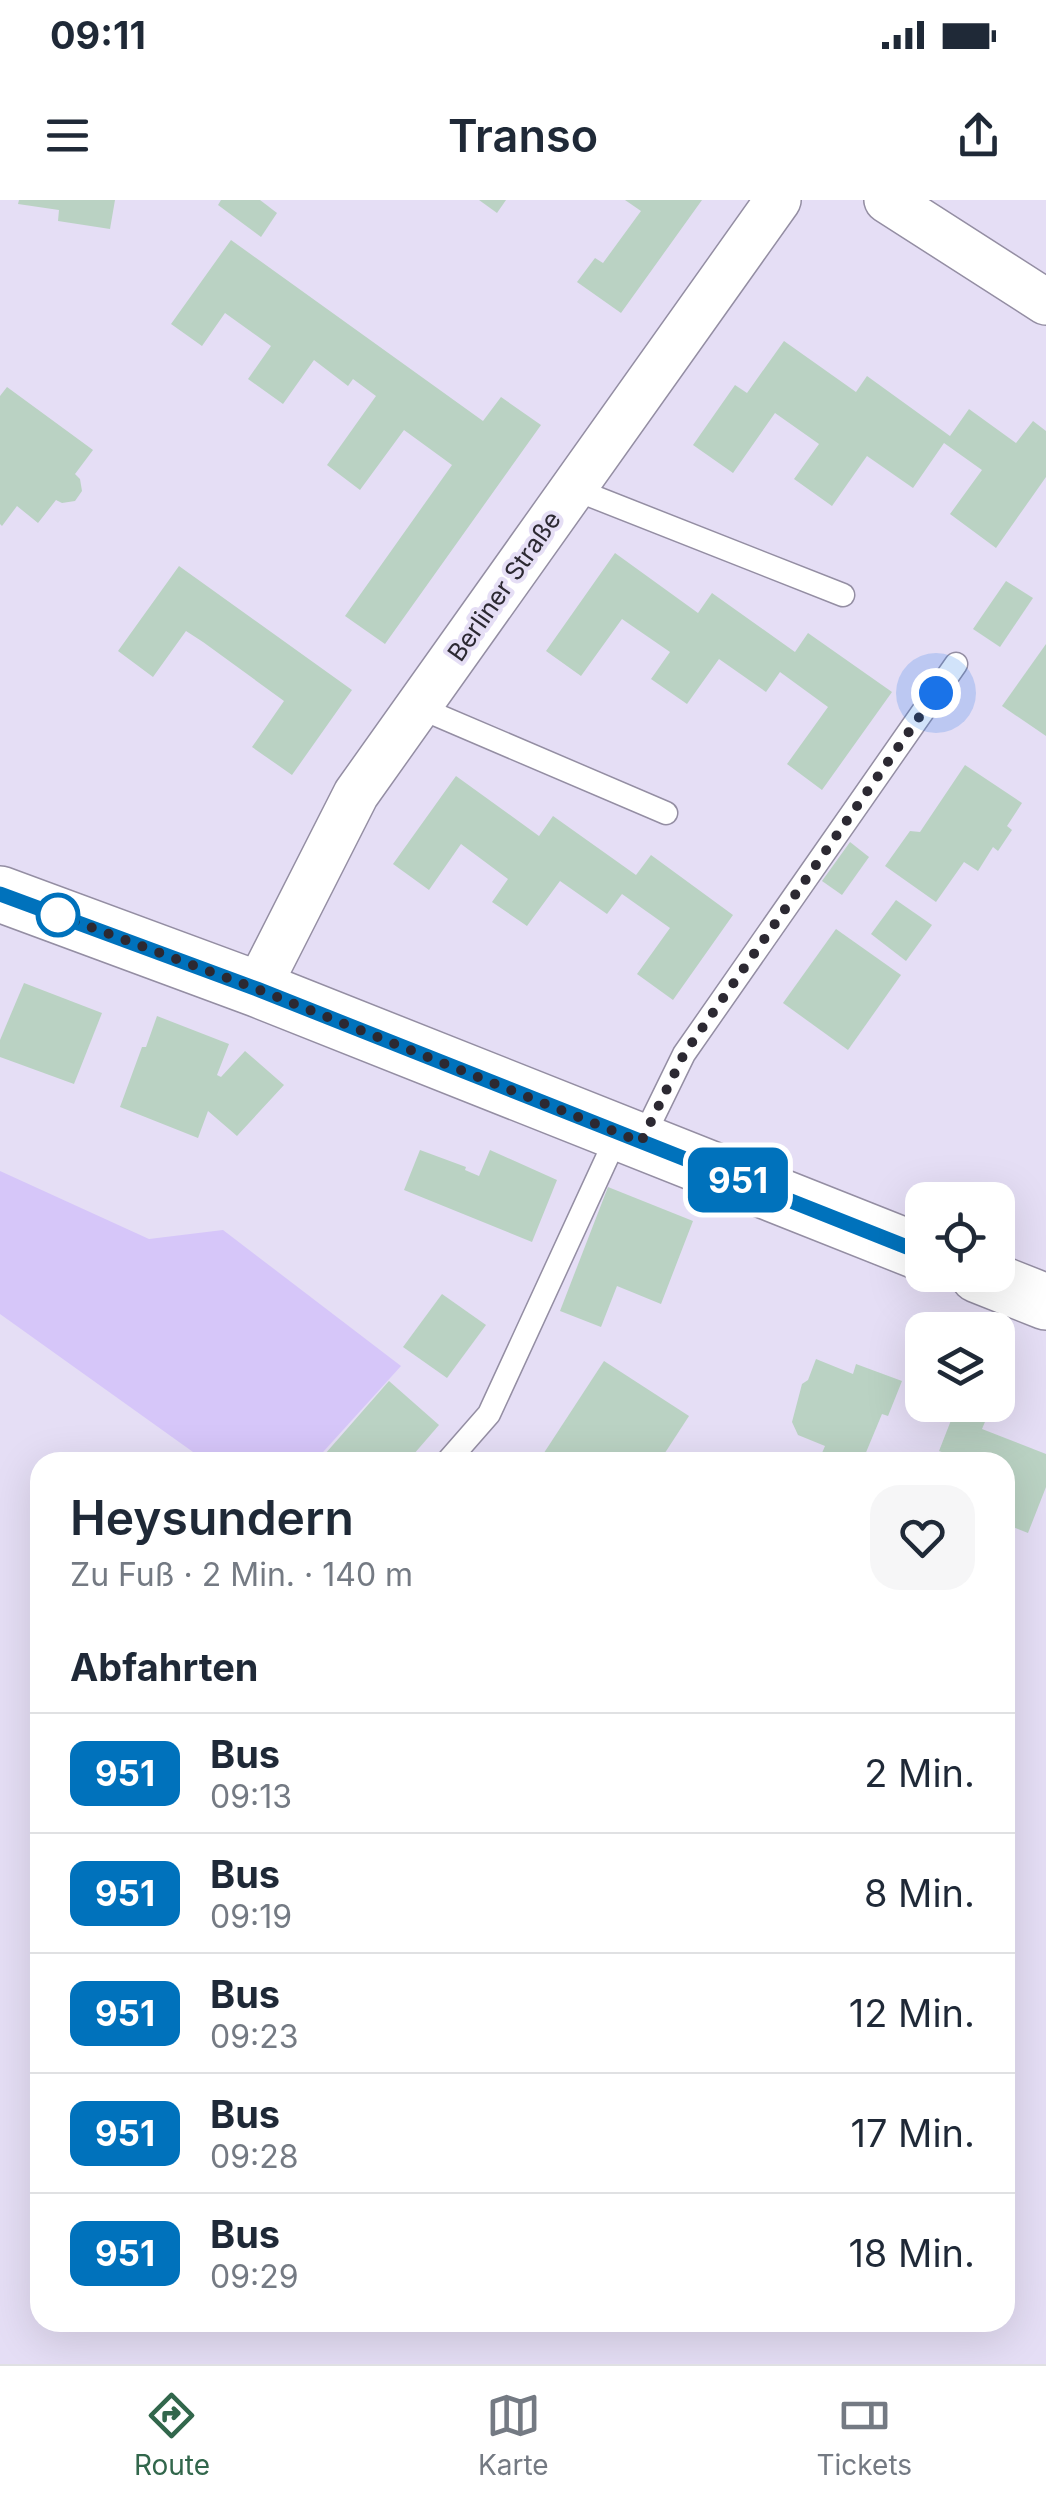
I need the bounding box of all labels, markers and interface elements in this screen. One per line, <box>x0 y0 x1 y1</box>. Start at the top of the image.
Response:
text: 09:11 <box>50 12 146 58</box>
icon: menu <box>40 108 95 163</box>
text: Transo <box>448 108 598 163</box>
icon: share <box>951 108 1006 163</box>
street label: Berliner Straße <box>441 505 567 667</box>
your location <box>911 668 961 718</box>
unlabelled marker <box>37 894 79 936</box>
line badge: 951 <box>680 1148 796 1212</box>
text: 951 <box>708 1159 768 1201</box>
map controls <box>905 1182 1015 1422</box>
button: locate <box>905 1182 1015 1292</box>
button: layers <box>905 1312 1015 1422</box>
button: heart <box>870 1485 975 1590</box>
text: Heysundern <box>70 1488 354 1547</box>
text: Zu Fuß · 2 Min. · 140 m <box>70 1555 413 1594</box>
text: Abfahrten <box>70 1644 258 1690</box>
text: Bus <box>210 1731 280 1777</box>
text: 2 Min. <box>864 1750 975 1796</box>
text: 951 <box>95 1752 155 1794</box>
text: 09:13 <box>210 1777 292 1816</box>
text: Bus <box>210 1851 280 1897</box>
text: 8 Min. <box>864 1870 975 1916</box>
text: 951 <box>95 1872 155 1914</box>
text: 09:19 <box>210 1897 292 1936</box>
text: Bus <box>210 1971 280 2017</box>
text: 12 Min. <box>849 1990 975 2036</box>
text: 951 <box>95 1992 155 2034</box>
text: 09:23 <box>210 2017 299 2056</box>
text: Bus <box>210 2091 280 2137</box>
text: 17 Min. <box>850 2110 975 2156</box>
text: 951 <box>95 2112 155 2154</box>
text: 09:28 <box>210 2137 299 2176</box>
text: Bus <box>210 2211 280 2257</box>
text: 18 Min. <box>848 2230 975 2276</box>
text: 951 <box>95 2232 155 2274</box>
text: 09:29 <box>210 2257 299 2296</box>
tab: Route <box>134 2388 210 2482</box>
tab: Karte <box>478 2388 549 2482</box>
tab: Tickets <box>816 2388 912 2482</box>

